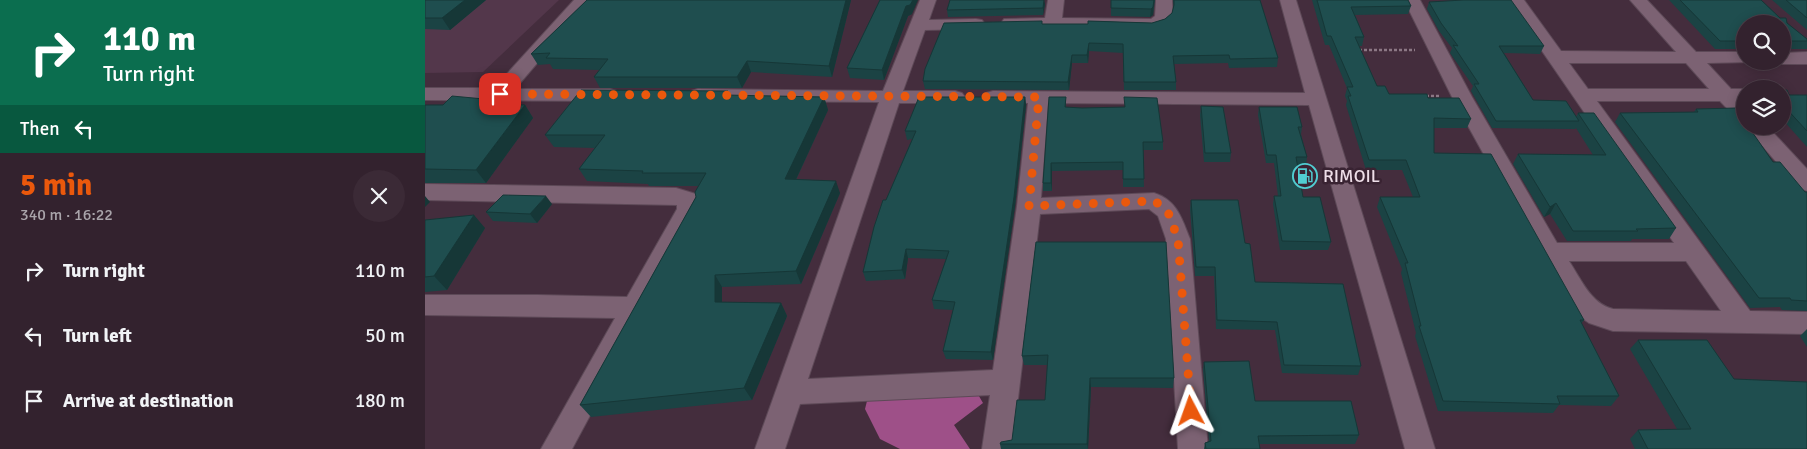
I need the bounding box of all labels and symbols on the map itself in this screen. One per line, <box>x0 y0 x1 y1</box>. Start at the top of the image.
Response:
pin <box>479 73 521 115</box>
fuel station icon: RIMOIL <box>1292 163 1318 189</box>
place label: RIMOIL <box>1323 165 1380 187</box>
position arrow <box>1164 384 1216 436</box>

